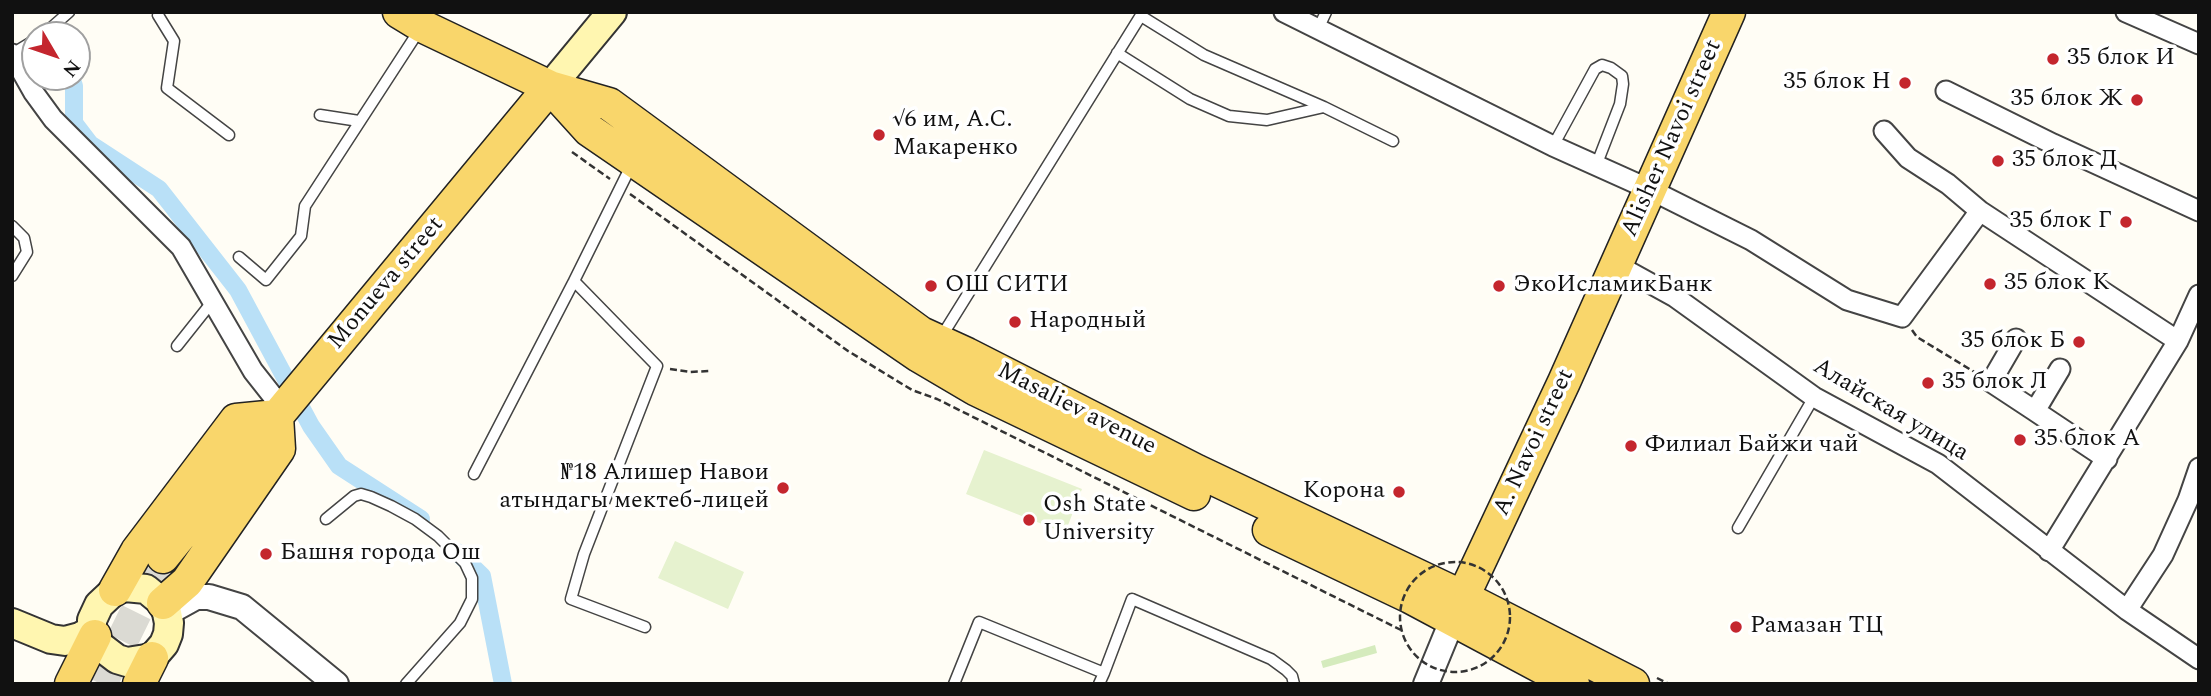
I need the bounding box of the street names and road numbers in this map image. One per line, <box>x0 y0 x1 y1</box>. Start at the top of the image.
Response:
street label: Alisher Navoi street <box>1617 36 1729 242</box>
street label: Monueva street <box>323 212 451 356</box>
street label: Алайская улица <box>1807 353 1973 469</box>
street label: Masaliev avenue <box>992 358 1160 462</box>
street label: A. Navoi street <box>1488 365 1582 521</box>

